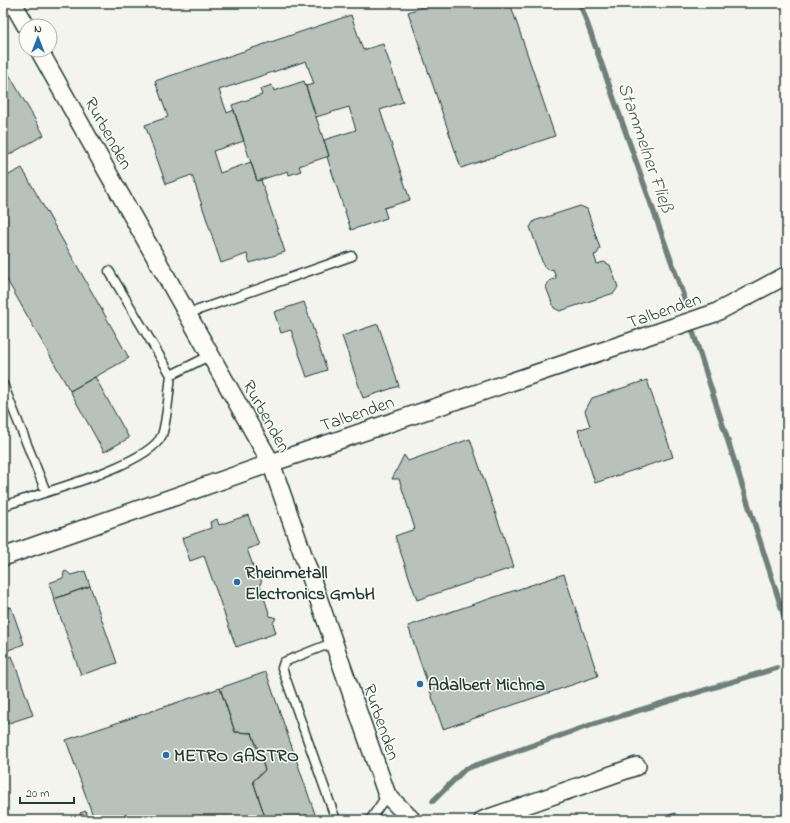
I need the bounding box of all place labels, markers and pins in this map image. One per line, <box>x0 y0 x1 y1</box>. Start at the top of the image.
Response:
place label: Rheinmetall Electronics GmbH <box>245 561 375 608</box>
marker: Rheinmetall Electronics GmbH <box>232 577 242 587</box>
place label: Adalbert Michna <box>428 673 545 699</box>
marker: Adalbert Michna <box>415 679 425 689</box>
place label: METRO GASTRO <box>174 744 299 770</box>
marker: METRO GASTRO <box>161 750 171 760</box>

